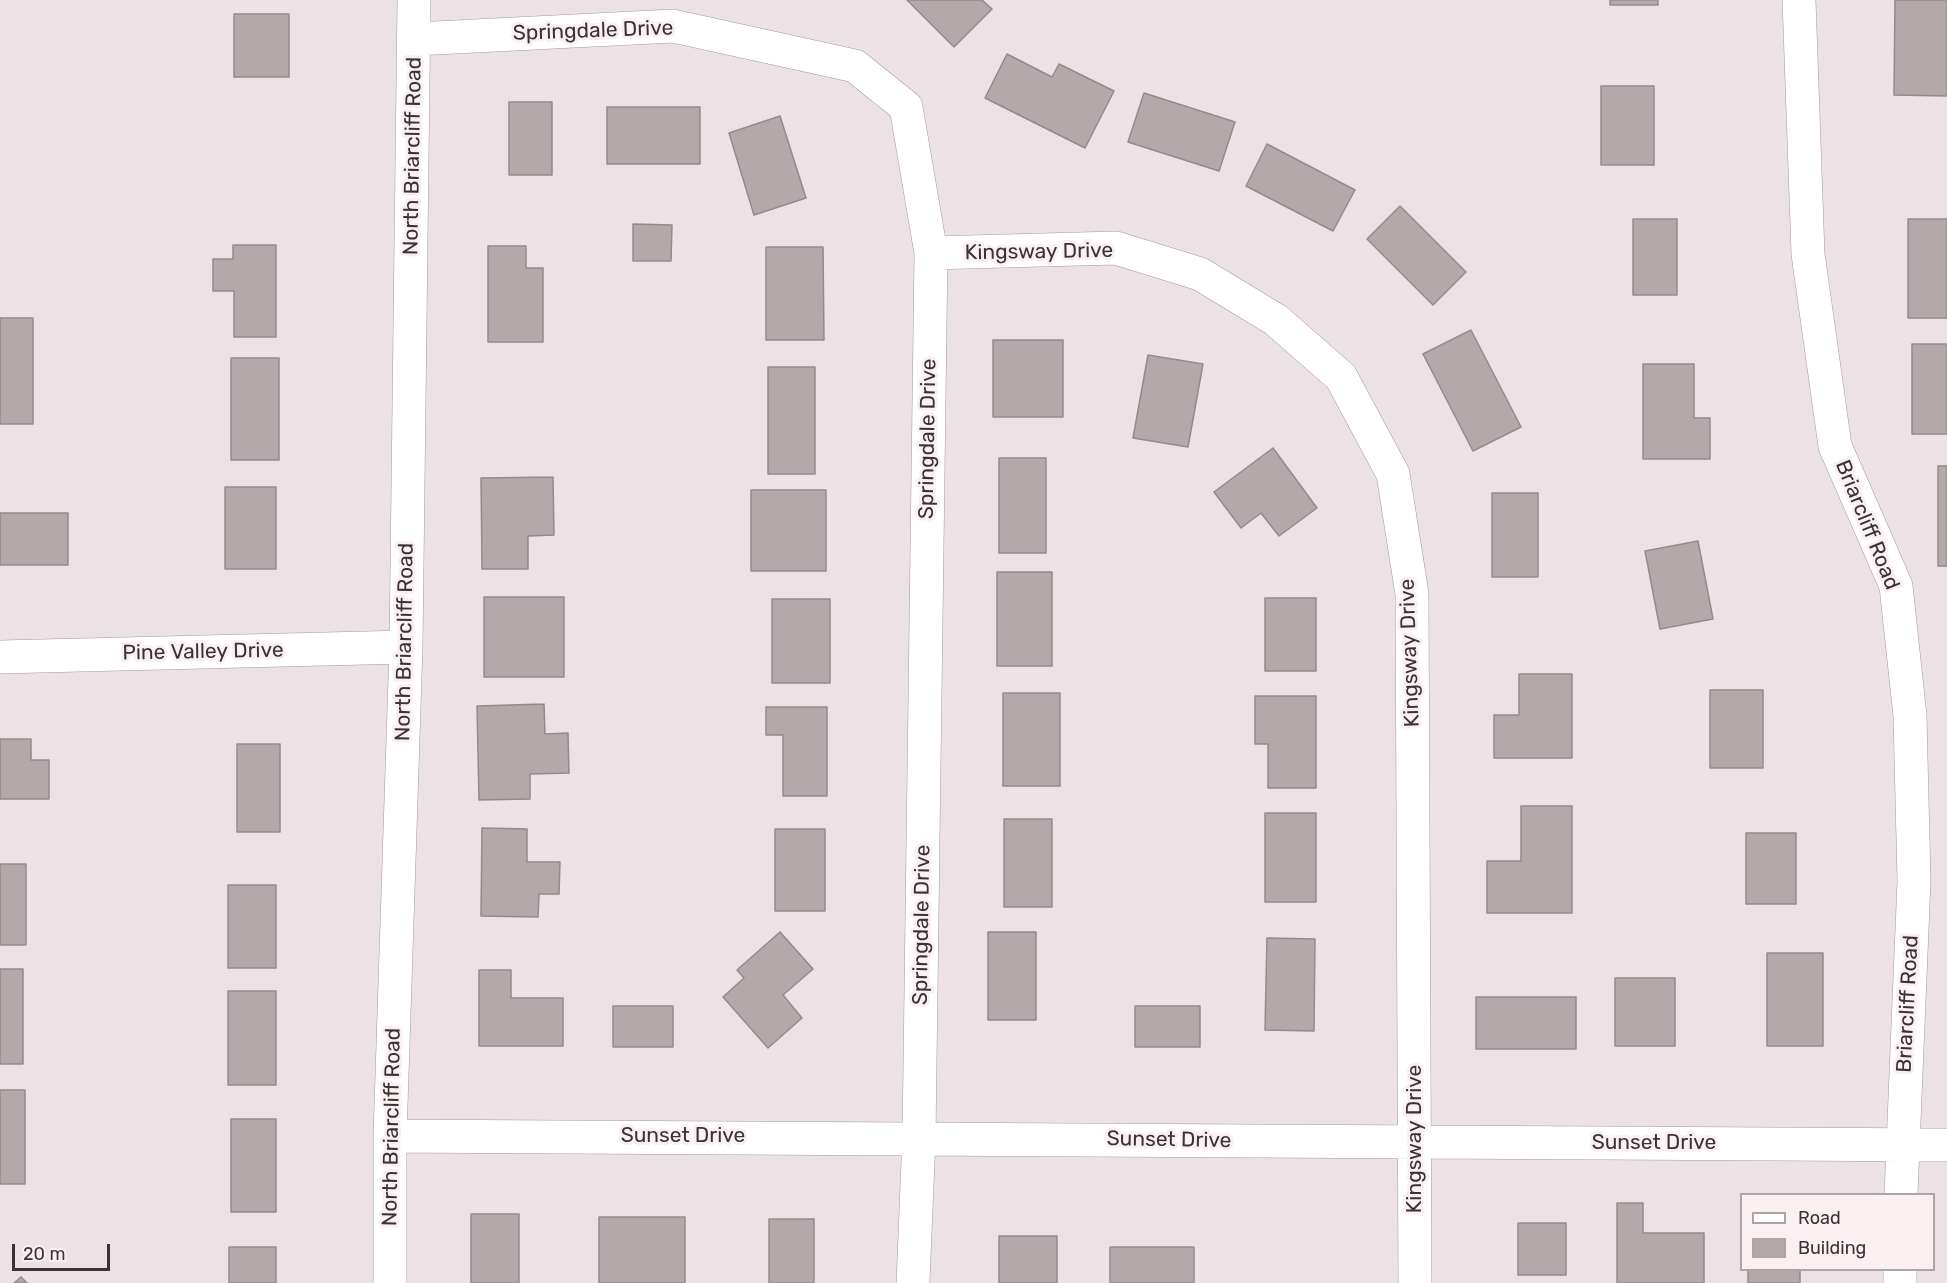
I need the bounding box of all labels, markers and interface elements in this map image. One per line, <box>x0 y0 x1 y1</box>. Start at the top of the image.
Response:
street label: Springdale Drive <box>512 16 674 46</box>
street label: North Briarcliff Road <box>399 57 427 255</box>
street label: Kingsway Drive <box>965 238 1113 266</box>
street label: Springdale Drive <box>914 359 942 519</box>
street label: Briarcliff Road <box>1830 456 1904 594</box>
street label: North Briarcliff Road <box>391 543 419 741</box>
street label: Kingsway Drive <box>1395 578 1425 728</box>
street label: Pine Valley Drive <box>122 638 284 666</box>
street label: Springdale Drive <box>908 845 936 1005</box>
street label: Briarcliff Road <box>1892 935 1924 1073</box>
street label: North Briarcliff Road <box>378 1028 406 1226</box>
street label: Kingsway Drive <box>1402 1065 1428 1213</box>
street label: Sunset Drive <box>621 1123 745 1149</box>
street label: Sunset Drive <box>1106 1126 1232 1154</box>
street label: Sunset Drive <box>1592 1130 1716 1156</box>
legend <box>1740 1193 1935 1271</box>
text: Road <box>1798 1207 1841 1229</box>
scale bar <box>15 1232 112 1270</box>
text: Building <box>1798 1237 1866 1259</box>
text: 20 m <box>23 1243 65 1265</box>

